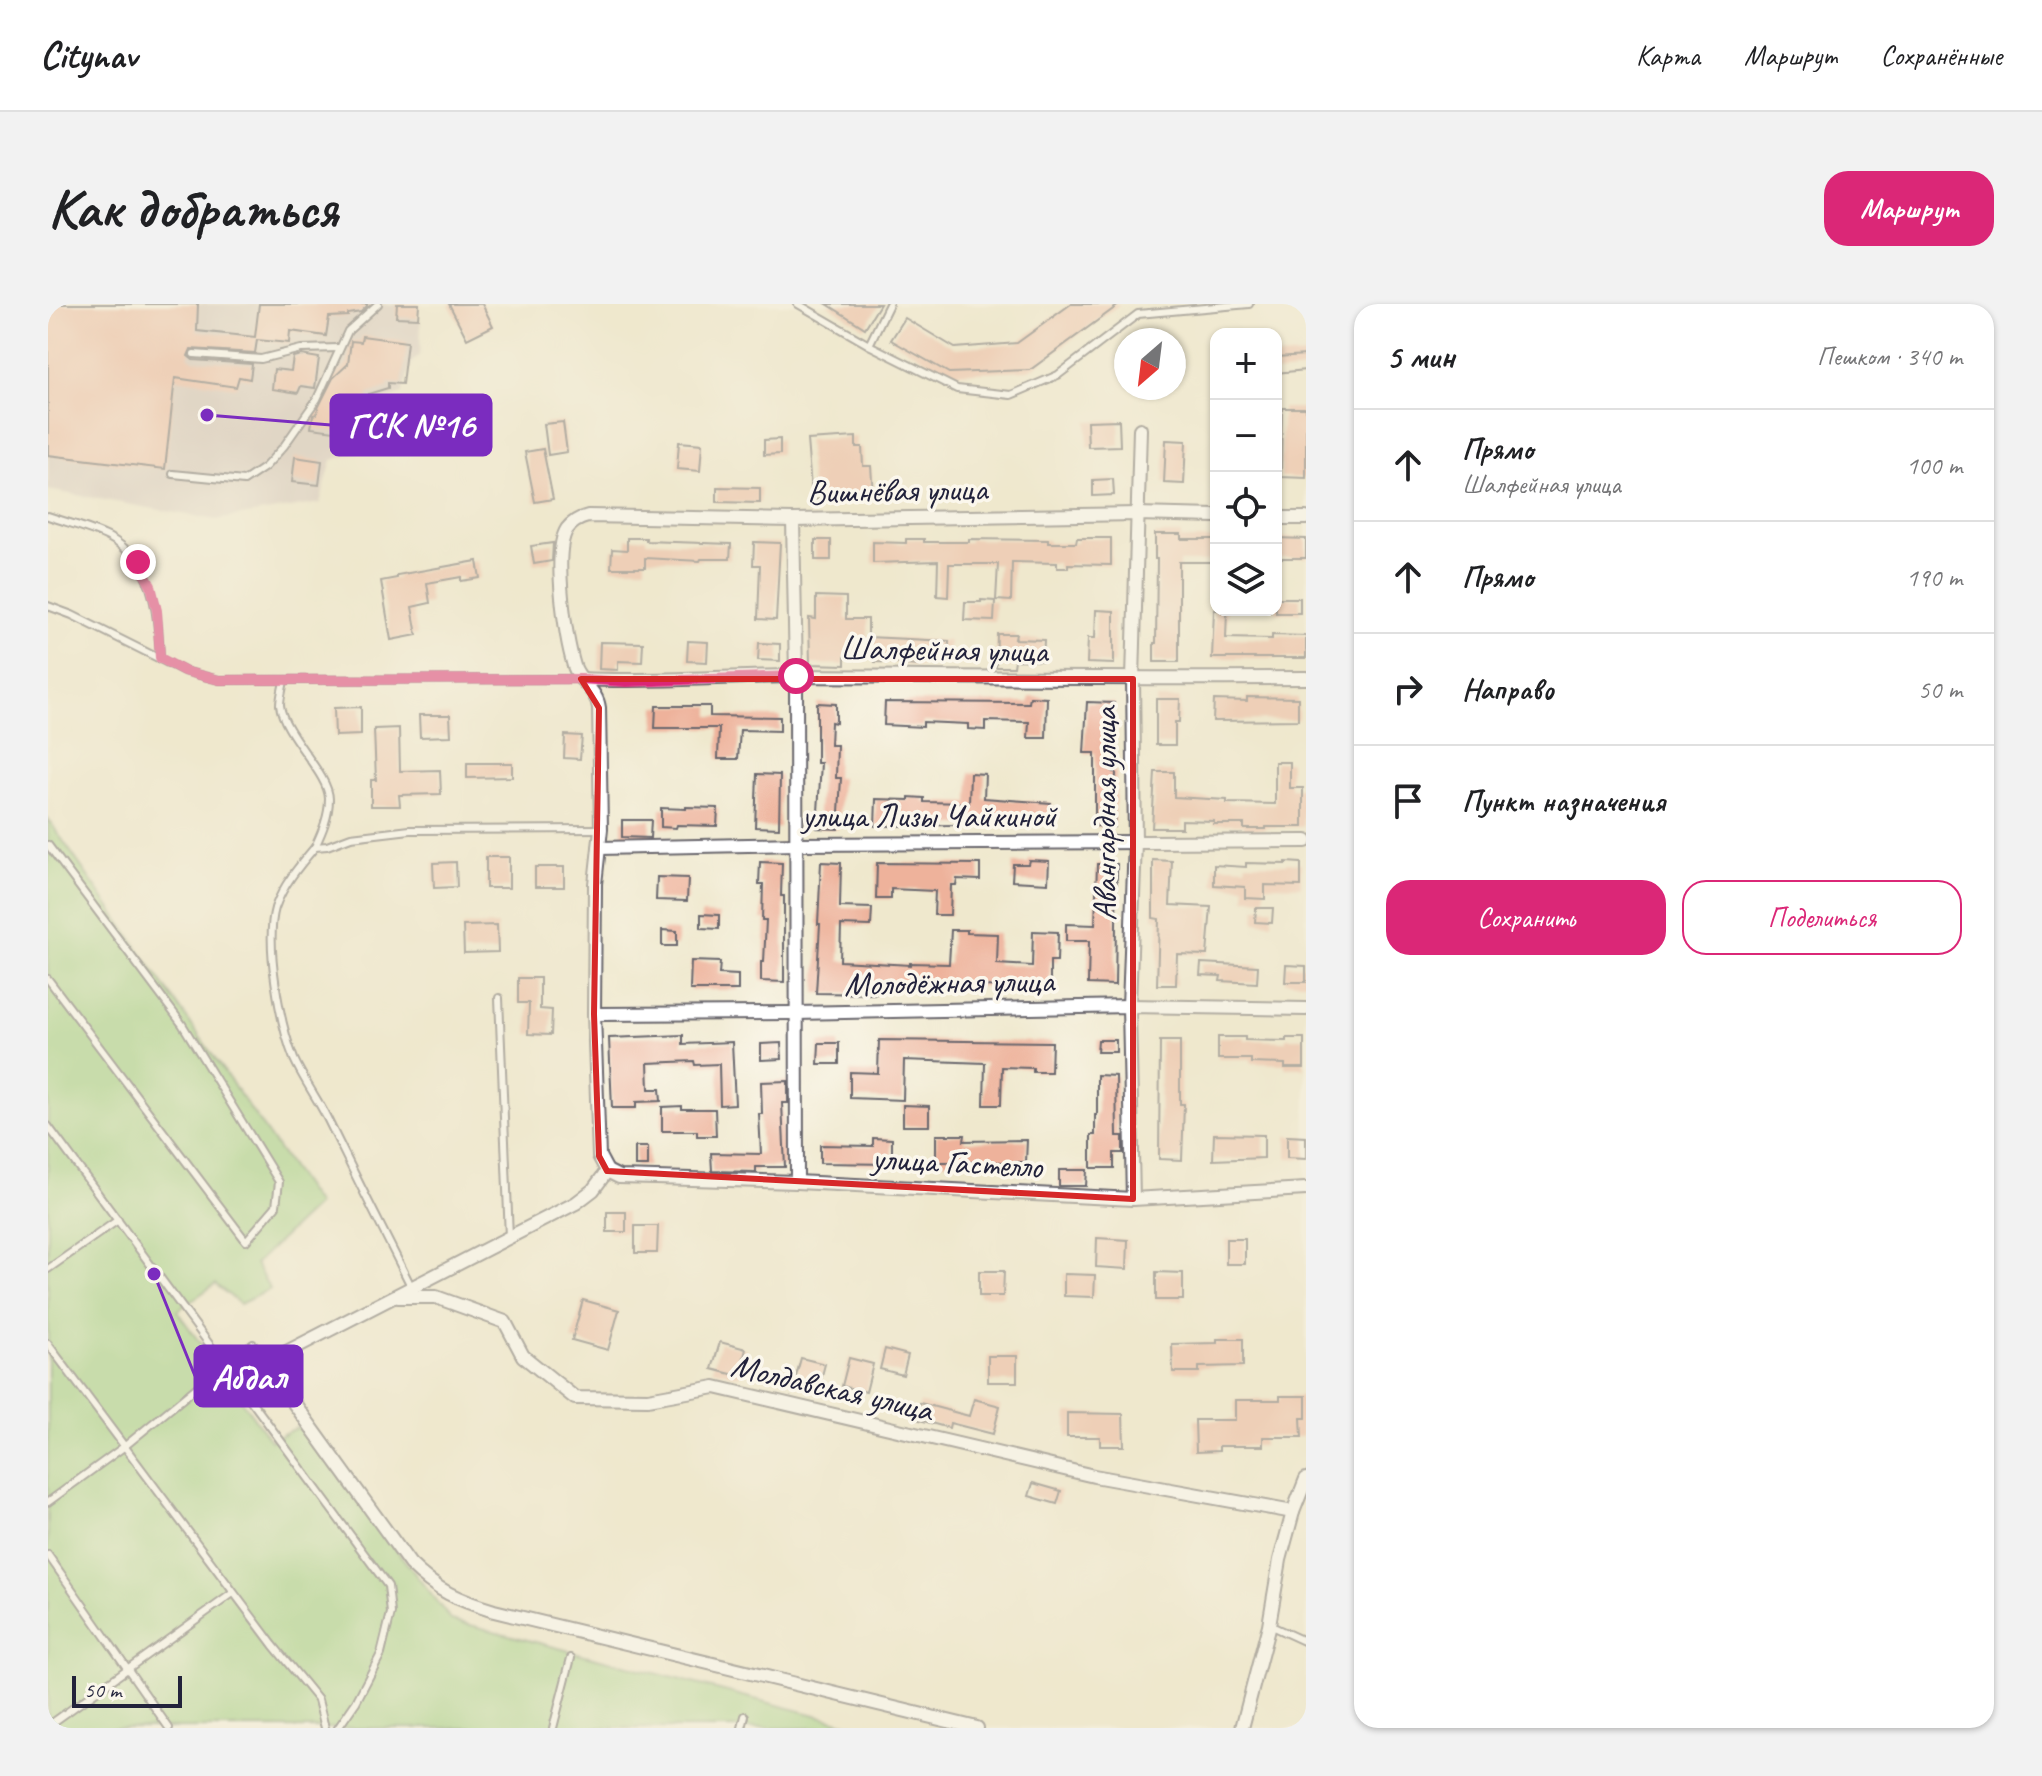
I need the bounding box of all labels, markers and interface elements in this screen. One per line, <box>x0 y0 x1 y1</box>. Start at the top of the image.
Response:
text: Citynav <box>40 32 137 79</box>
text: Карта <box>1636 38 1700 73</box>
text: Маршрут <box>1744 38 1836 73</box>
text: Сохранённые <box>1880 38 2002 73</box>
button: Маршрут <box>1824 171 1994 246</box>
text: Как добраться <box>48 173 338 244</box>
north arrow <box>1114 328 1186 400</box>
map controls <box>1210 328 1282 616</box>
button: + <box>1210 328 1282 400</box>
text: 5 мин <box>1386 335 1455 378</box>
text: Пешком · 340 m <box>1817 340 1962 373</box>
callout: ГСК №16 <box>331 395 491 455</box>
button: − <box>1210 400 1282 472</box>
text: ГСК №16 <box>347 402 477 448</box>
text: Прямо <box>1462 430 1533 468</box>
icon: ahead <box>1386 443 1430 487</box>
text: 100 m <box>1906 449 1962 482</box>
street label: Вишнёвая улица <box>807 467 990 513</box>
text: Шалфейная улица <box>1462 468 1621 501</box>
button: locate <box>1210 472 1282 544</box>
route end <box>120 544 156 580</box>
button: layers <box>1210 544 1282 616</box>
icon: ahead <box>1386 555 1430 599</box>
text: Прямо <box>1462 558 1533 596</box>
text: 190 m <box>1906 561 1962 594</box>
street label: Шалфейная улица <box>840 626 1050 672</box>
route start <box>778 658 814 694</box>
icon: right <box>1386 667 1430 711</box>
text: Направо <box>1462 670 1554 708</box>
text: 50 m <box>1918 673 1962 706</box>
street label: Авангардная улица <box>1083 705 1126 921</box>
icon: arrive <box>1386 779 1430 823</box>
text: Пункт назначения <box>1462 782 1665 820</box>
street label: улица Лизы Чайкиной <box>800 794 1058 837</box>
button: Сохранить <box>1386 880 1666 955</box>
button: Поделиться <box>1682 880 1962 955</box>
street label: Молодёжная улица <box>844 959 1057 1005</box>
street label: улица Гастелло <box>869 1136 1045 1188</box>
street label: Молдавская улица <box>727 1343 939 1432</box>
callout: Абдал <box>195 1346 302 1406</box>
text: Абдал <box>211 1354 289 1400</box>
scale bar <box>72 1672 182 1708</box>
text: 50 m <box>84 1676 121 1704</box>

